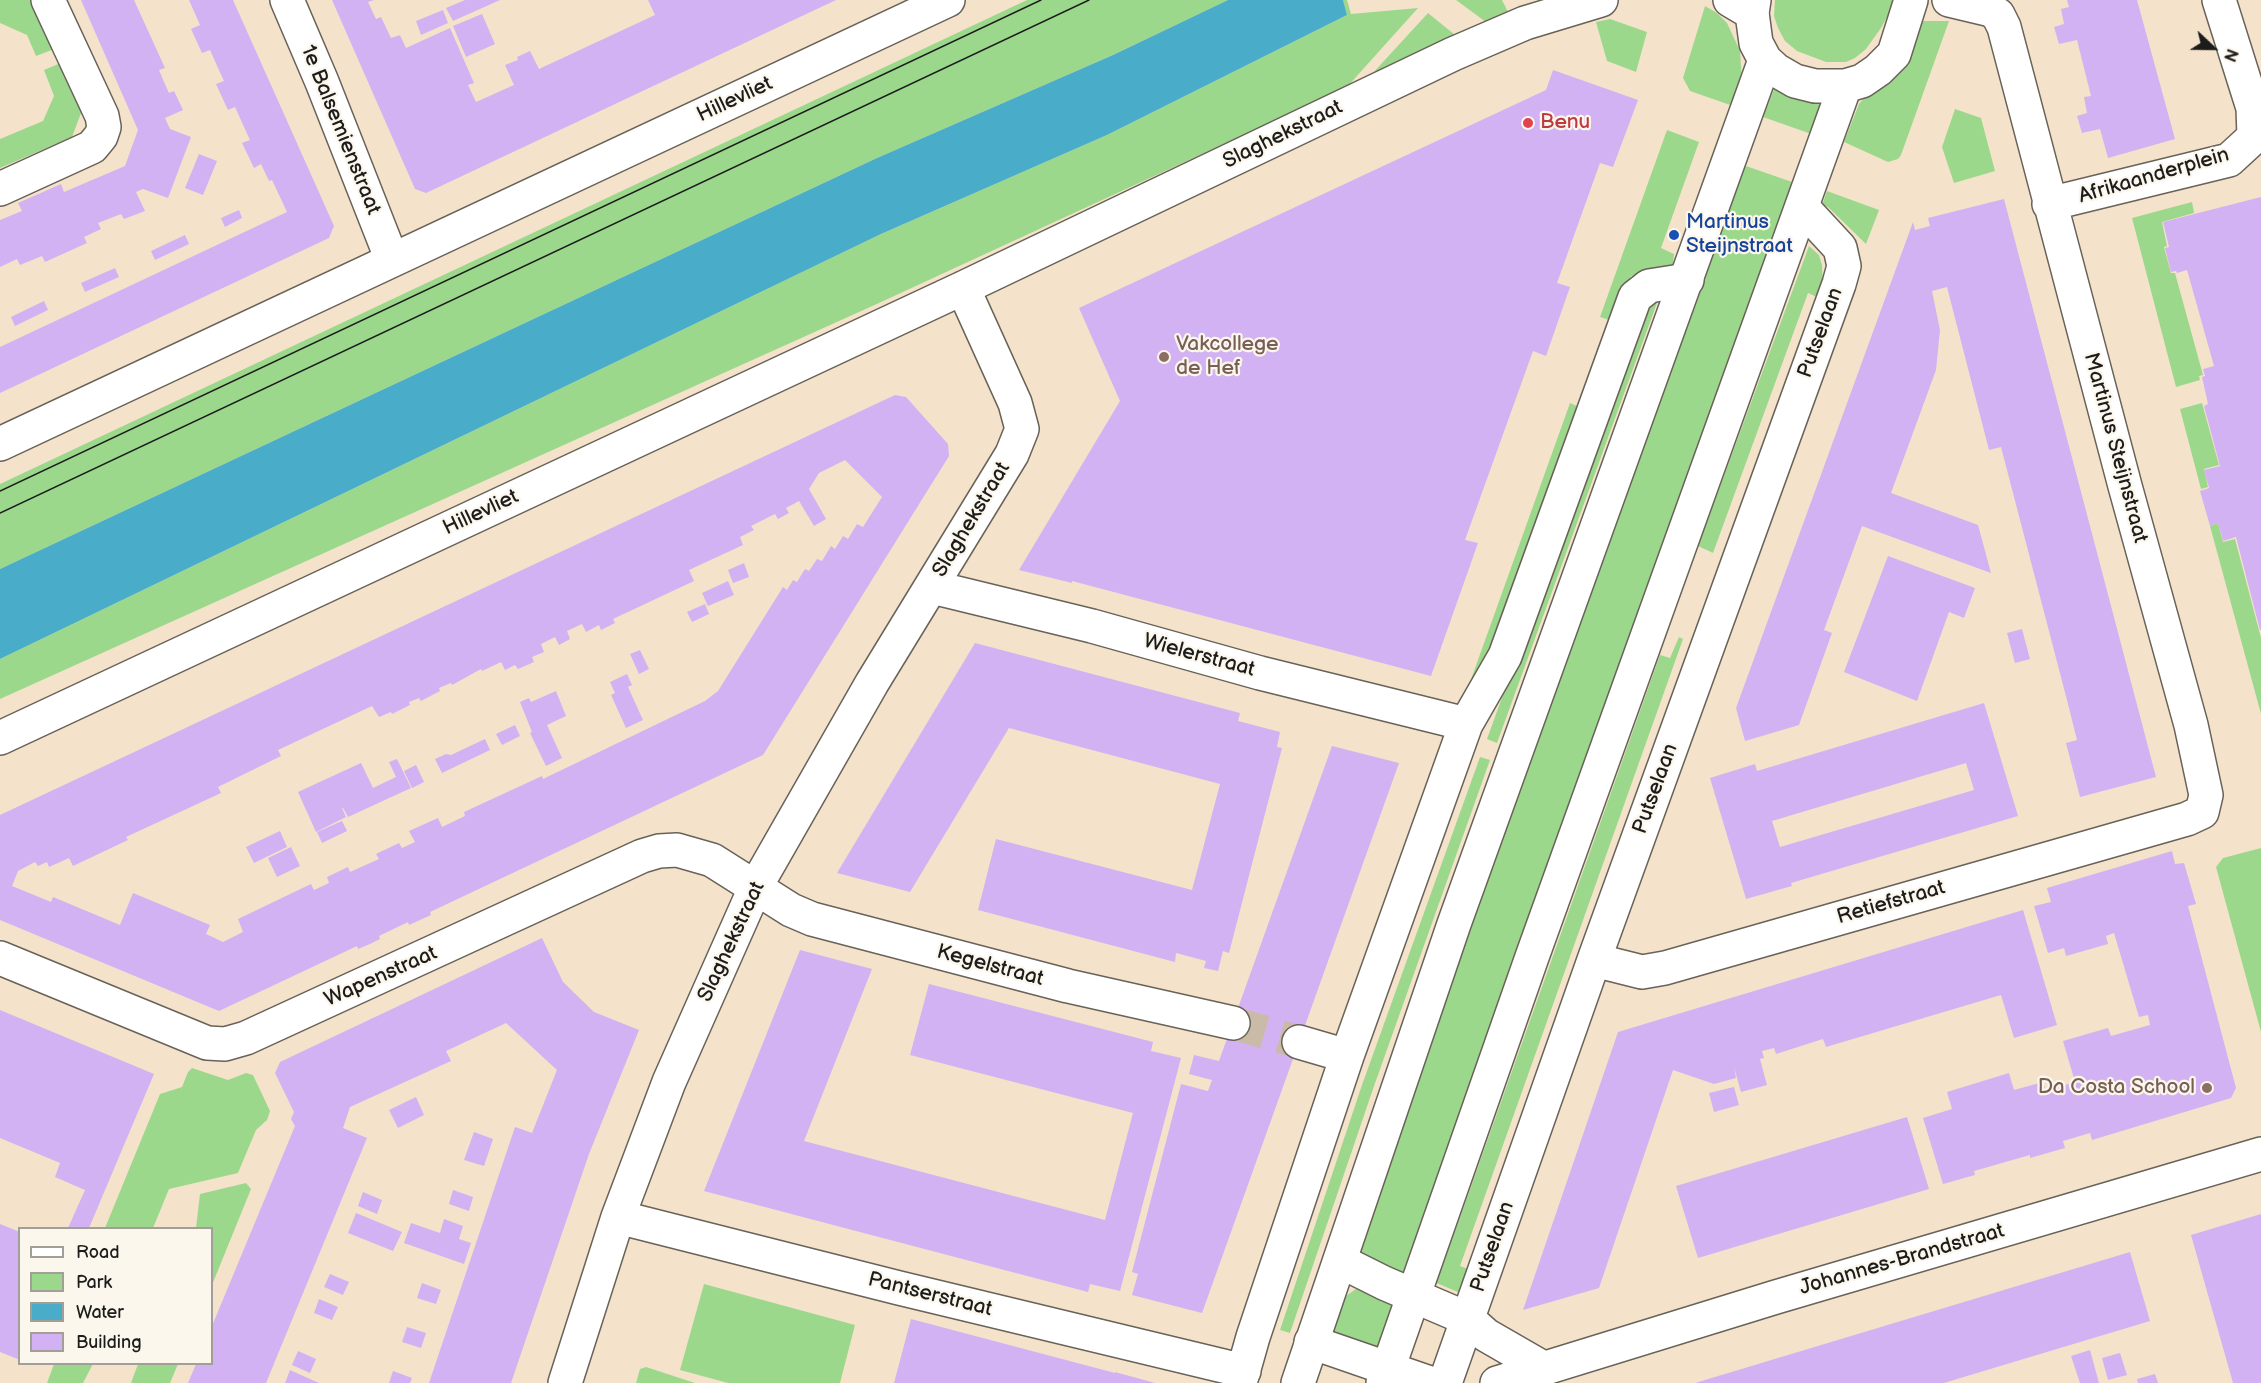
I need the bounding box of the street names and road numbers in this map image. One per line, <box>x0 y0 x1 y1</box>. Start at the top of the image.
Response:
street label: 1e Balsemienstraat <box>294 41 386 219</box>
street label: Hillevliet <box>693 72 777 128</box>
street label: Slaghekstraat <box>1219 95 1347 175</box>
street label: Afrikaanderplein <box>2076 142 2232 210</box>
street label: Putselaan <box>1793 284 1849 382</box>
street label: Martinus Steijnstraat <box>2078 350 2152 546</box>
street label: Slaghekstraat <box>928 458 1016 582</box>
street label: Hillevliet <box>439 485 523 541</box>
street label: Wielerstraat <box>1141 629 1257 683</box>
street label: Putselaan <box>1628 740 1684 838</box>
street label: Retiefstraat <box>1834 876 1948 930</box>
street label: Slaghekstraat <box>693 878 771 1006</box>
street label: Kegelstraat <box>934 940 1046 992</box>
street label: Wapenstraat <box>321 941 441 1013</box>
street label: Putselaan <box>1466 1198 1520 1296</box>
street label: Johannes-Brandstraat <box>1797 1219 2007 1301</box>
street label: Pantserstraat <box>865 1267 995 1323</box>

